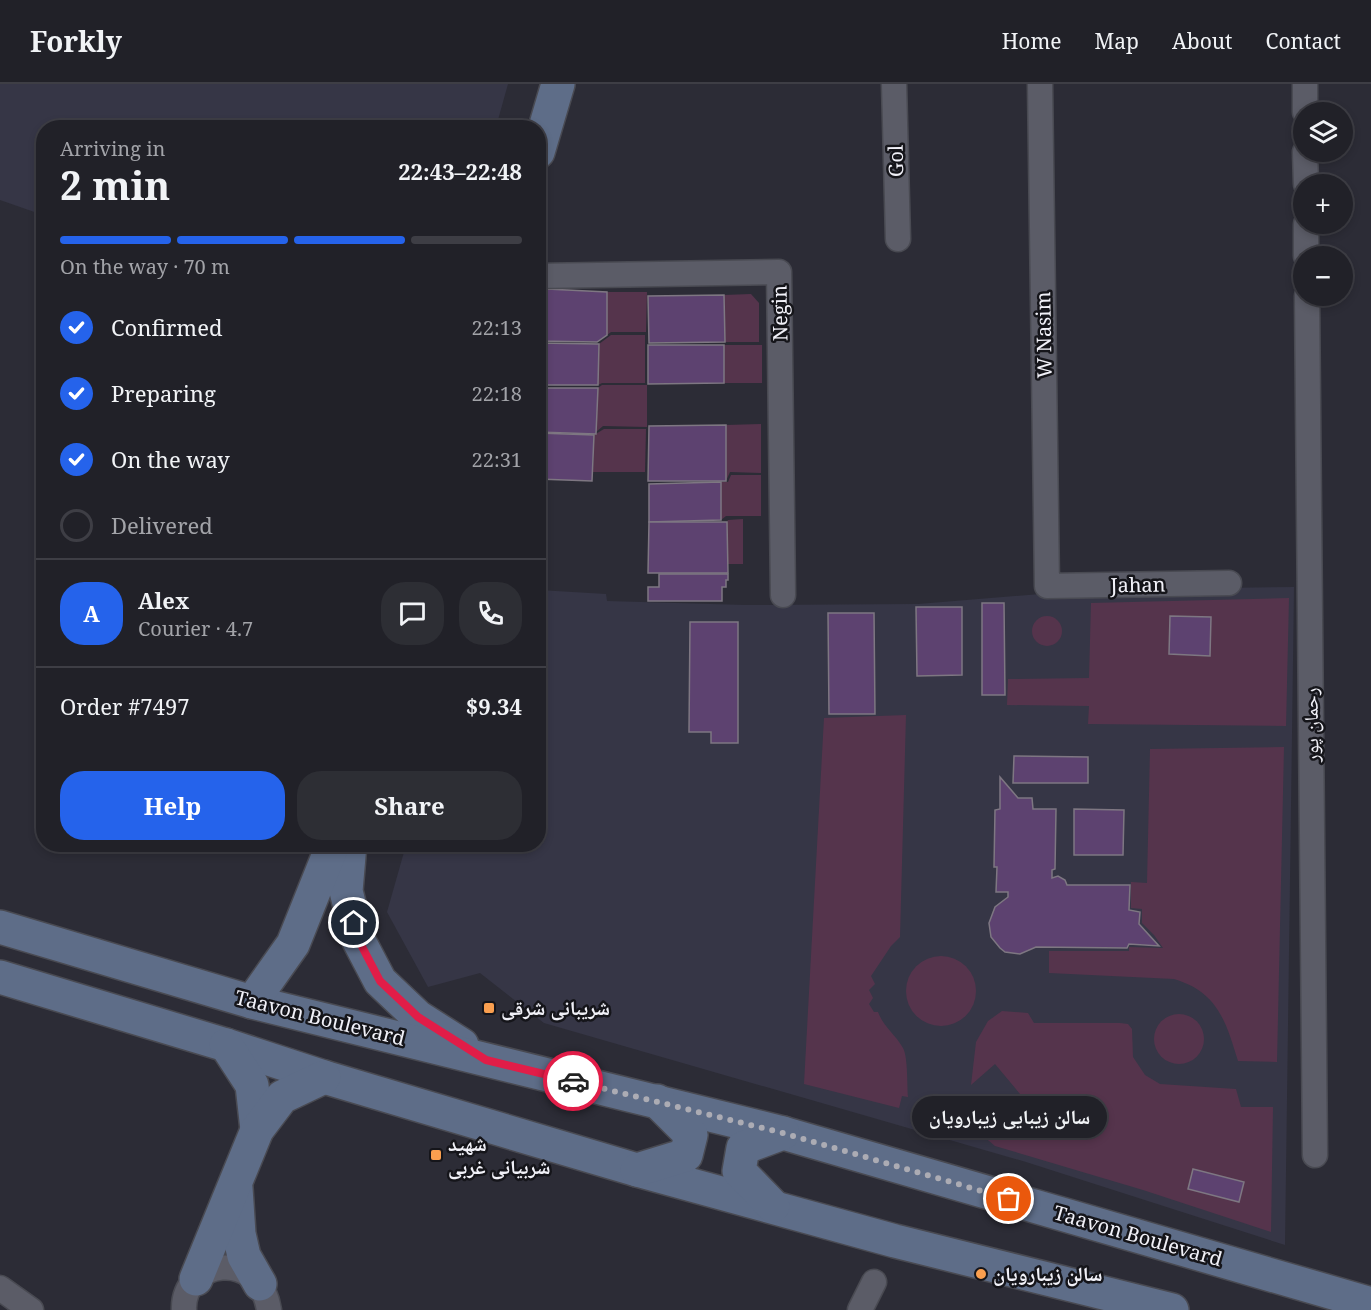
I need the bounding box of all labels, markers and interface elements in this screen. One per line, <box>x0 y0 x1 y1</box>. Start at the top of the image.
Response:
text: Forkly <box>30 22 122 60</box>
text: Home <box>1002 27 1062 55</box>
text: Map <box>1095 27 1139 55</box>
text: About <box>1172 27 1233 55</box>
text: Contact <box>1266 27 1341 55</box>
map controls <box>1293 102 1353 306</box>
button: layers <box>1293 102 1353 162</box>
text: Arriving in <box>60 135 165 162</box>
street label: Gol <box>882 145 909 177</box>
text: 22:43–22:48 <box>398 156 522 186</box>
text: 2 min <box>60 158 170 211</box>
button: + <box>1293 174 1353 234</box>
button: − <box>1293 246 1353 306</box>
text: On the way · 70 m <box>60 253 230 280</box>
street label: Negin <box>766 285 793 341</box>
street label: W Nasim <box>1029 291 1058 379</box>
icon: check <box>60 311 93 344</box>
text: Confirmed <box>111 312 222 342</box>
text: 22:13 <box>472 314 522 341</box>
icon: check <box>60 377 93 410</box>
text: Preparing <box>111 378 216 408</box>
text: 22:18 <box>472 380 522 407</box>
icon: check <box>60 443 93 476</box>
text: On the way <box>111 444 230 474</box>
text: 22:31 <box>472 446 522 473</box>
text: Delivered <box>111 510 213 540</box>
street label: Jahan <box>1109 571 1166 598</box>
button: chat <box>381 582 444 645</box>
button: phone <box>459 582 522 645</box>
text: Alex <box>138 585 189 615</box>
text: A <box>83 598 100 628</box>
text: Courier · 4.7 <box>138 615 253 642</box>
street label: رحمان پور <box>1296 687 1325 764</box>
text: Order #7497 <box>60 691 190 721</box>
text: $9.34 <box>466 691 522 721</box>
button: Help <box>60 771 285 840</box>
button: Share <box>297 771 522 840</box>
pin <box>328 897 379 948</box>
icon: home <box>337 906 370 939</box>
street label: Taavon Boulevard <box>232 983 408 1052</box>
place label: شریبانی شرقی <box>501 994 610 1021</box>
marker: شریبانی شرقی <box>482 1001 496 1015</box>
courier <box>543 1051 603 1111</box>
icon: car <box>557 1065 590 1098</box>
callout: سالن زیبایی زیبارویان <box>912 1097 1106 1139</box>
text: سالن زیبایی زیبارویان <box>929 1103 1090 1130</box>
place label: شهید شربیانی غربی <box>448 1130 550 1180</box>
marker: شهید شربیانی غربی <box>429 1148 443 1162</box>
pin <box>983 1173 1034 1224</box>
icon: bag <box>992 1182 1025 1215</box>
street label: Taavon Boulevard <box>1051 1199 1226 1273</box>
place label: سالن زیبارویان <box>993 1260 1102 1287</box>
marker: سالن زیبارویان <box>974 1267 988 1281</box>

